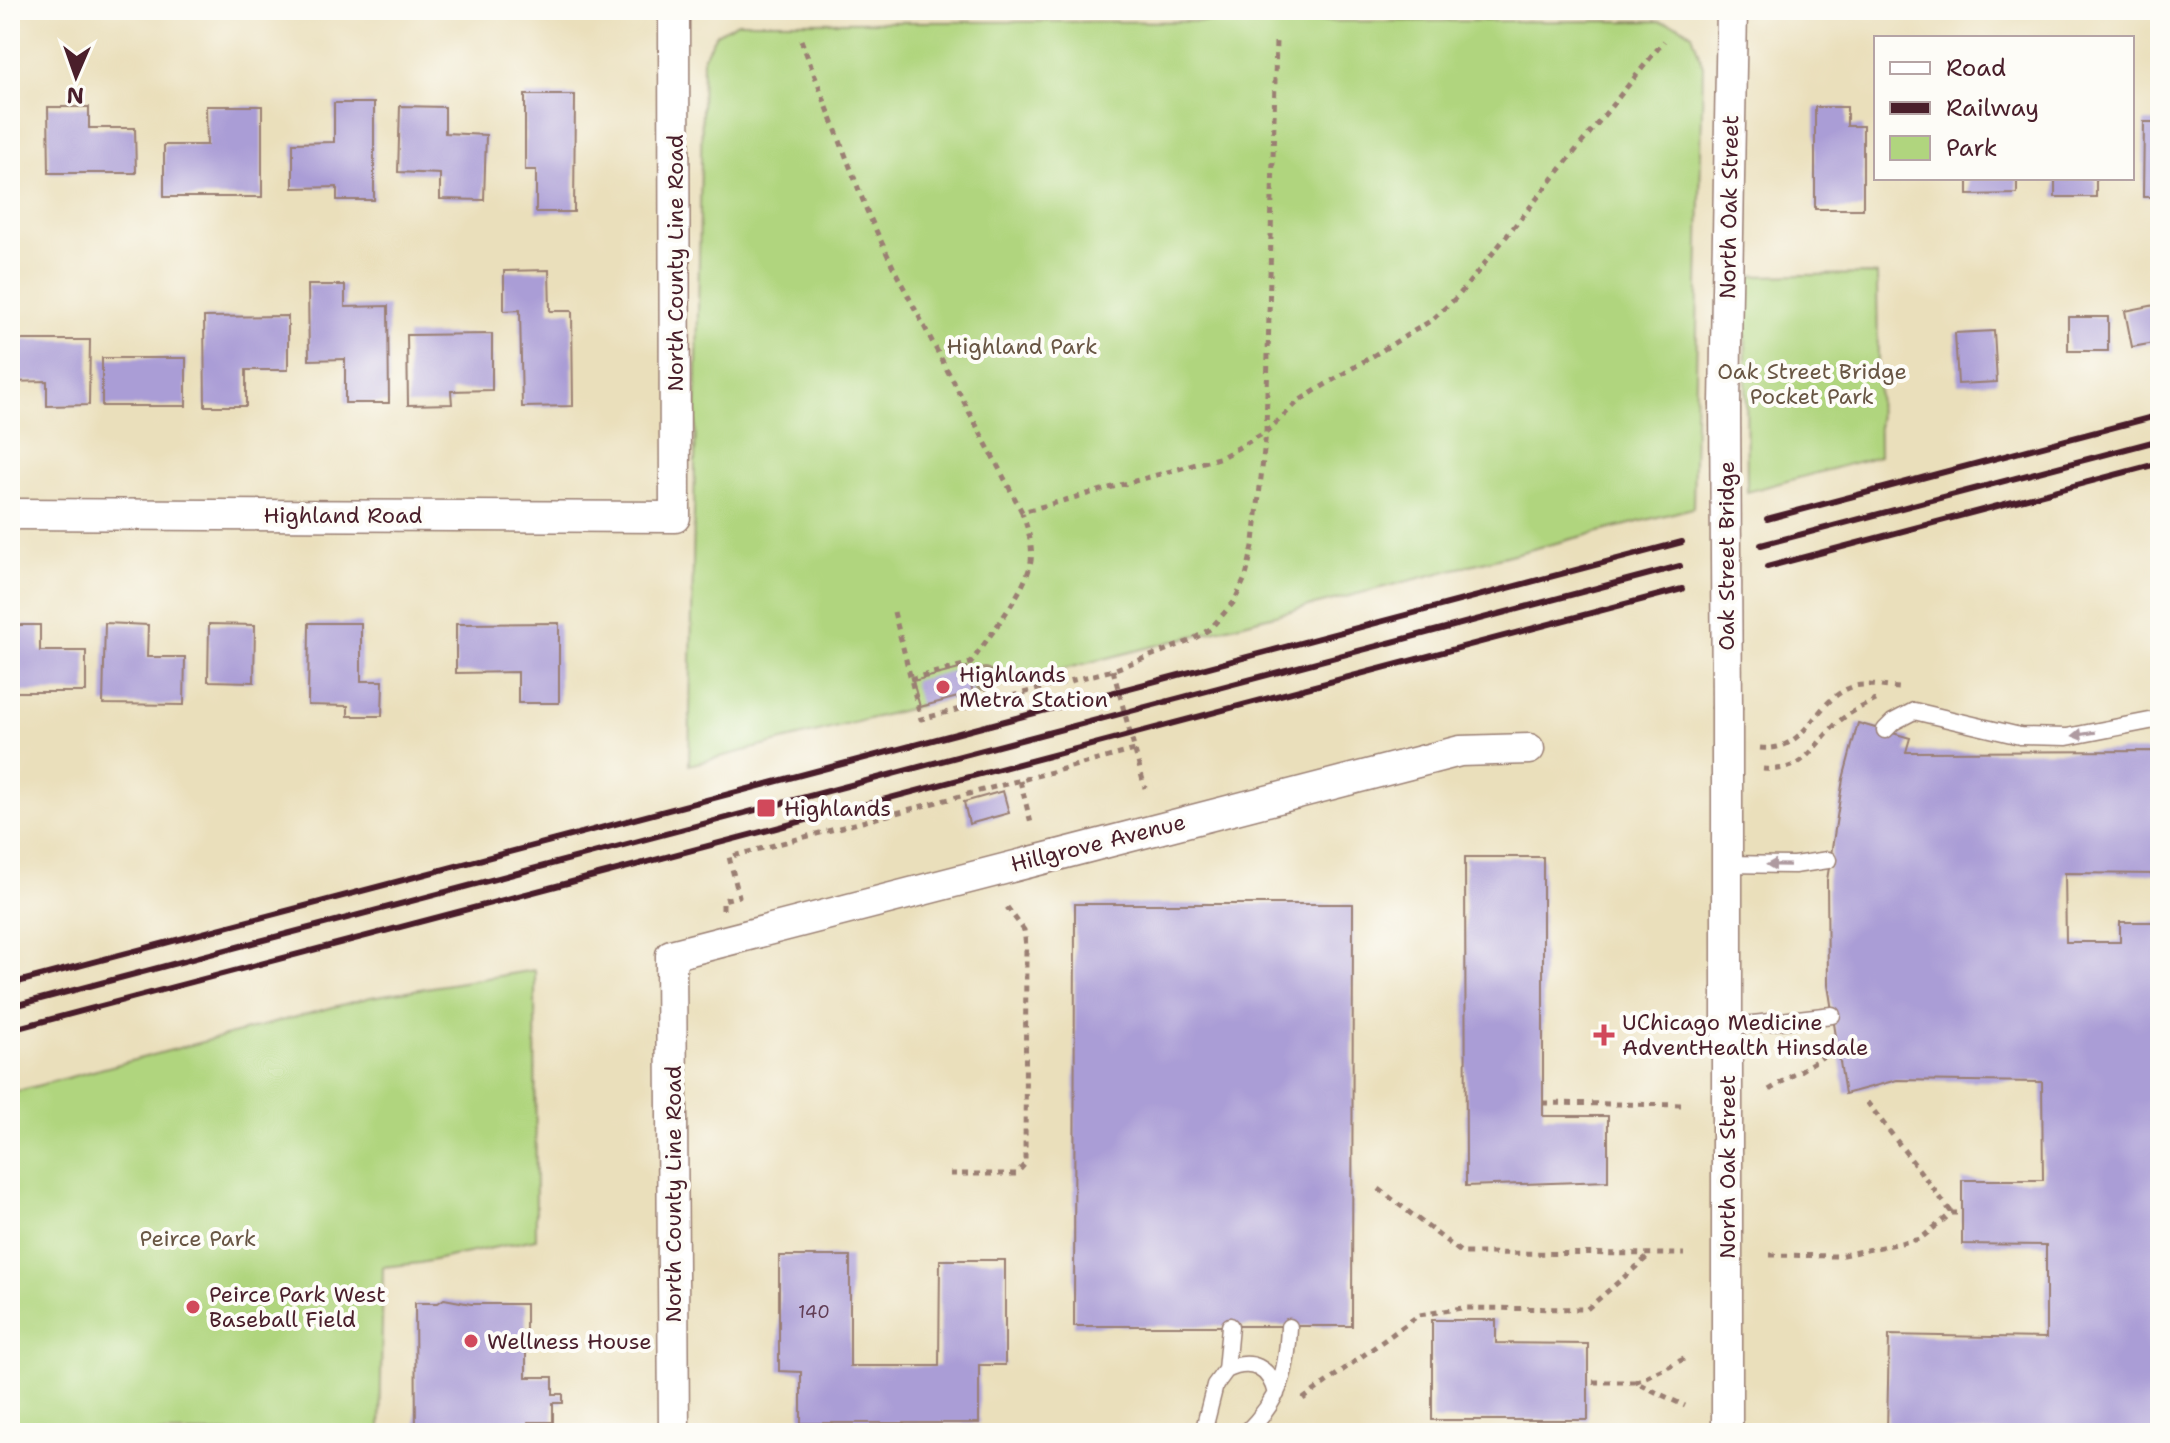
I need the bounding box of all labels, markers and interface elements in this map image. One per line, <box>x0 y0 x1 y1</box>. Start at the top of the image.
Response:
north arrow <box>36 36 116 116</box>
legend <box>1874 36 2134 180</box>
text: Road <box>1946 52 2006 84</box>
text: N <box>66 81 85 110</box>
text: Railway <box>1946 92 2039 124</box>
street label: North Oak Street <box>1713 115 1745 299</box>
text: Park <box>1946 132 1998 164</box>
street label: North County Line Road <box>661 134 690 392</box>
park label: Highland Park <box>946 332 1098 361</box>
park label: Oak Street Bridge Pocket Park <box>1717 357 1907 411</box>
street label: Oak Street Bridge <box>1712 461 1741 651</box>
street label: Highland Road <box>263 501 423 530</box>
place label: Highlands Metra Station <box>959 660 1108 714</box>
marker: Highlands Metra Station <box>934 678 952 696</box>
one-way arrow <box>2071 729 2096 741</box>
place label: Highlands <box>784 794 891 823</box>
marker: Highlands <box>755 797 777 819</box>
street label: Hillgrove Avenue <box>1008 807 1188 879</box>
one-way arrow <box>1765 859 1790 871</box>
place label: UChicago Medicine AdventHealth Hinsdale <box>1622 1008 1868 1062</box>
marker: UChicago Medicine AdventHealth Hinsdale <box>1593 1024 1615 1046</box>
street label: North County Line Road <box>659 1065 688 1323</box>
street label: North Oak Street <box>1713 1075 1742 1259</box>
park label: Peirce Park <box>140 1224 256 1253</box>
place label: Peirce Park West Baseball Field <box>209 1280 386 1334</box>
marker: Peirce Park West Baseball Field <box>184 1298 202 1316</box>
house number: 140 <box>798 1300 830 1324</box>
place label: Wellness House <box>487 1327 652 1356</box>
marker: Wellness House <box>462 1332 480 1350</box>

